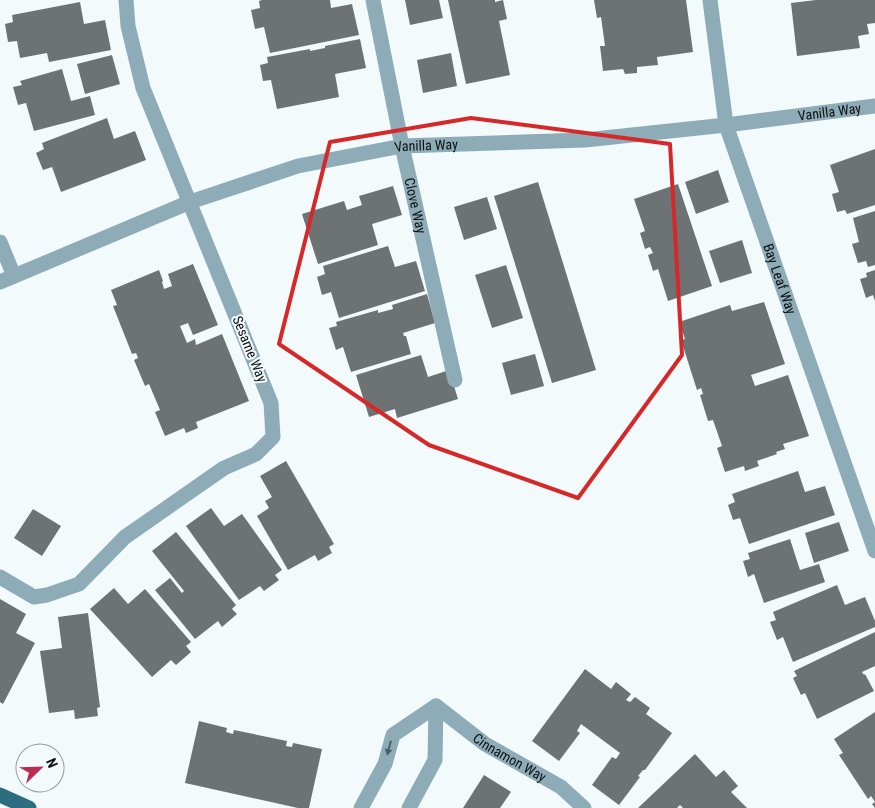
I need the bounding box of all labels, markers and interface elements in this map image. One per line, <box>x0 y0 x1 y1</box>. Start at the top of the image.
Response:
street label: Vanilla Way <box>797 100 862 124</box>
street label: Vanilla Way <box>393 136 458 155</box>
street label: Clove Way <box>401 176 430 235</box>
street label: Bay Leaf Way <box>760 241 800 316</box>
street label: Sesame Way <box>229 314 271 385</box>
street label: Cinnamon Way <box>470 730 549 785</box>
one-way arrow <box>385 741 393 756</box>
north arrow <box>15 743 65 793</box>
text: N <box>43 756 61 770</box>

